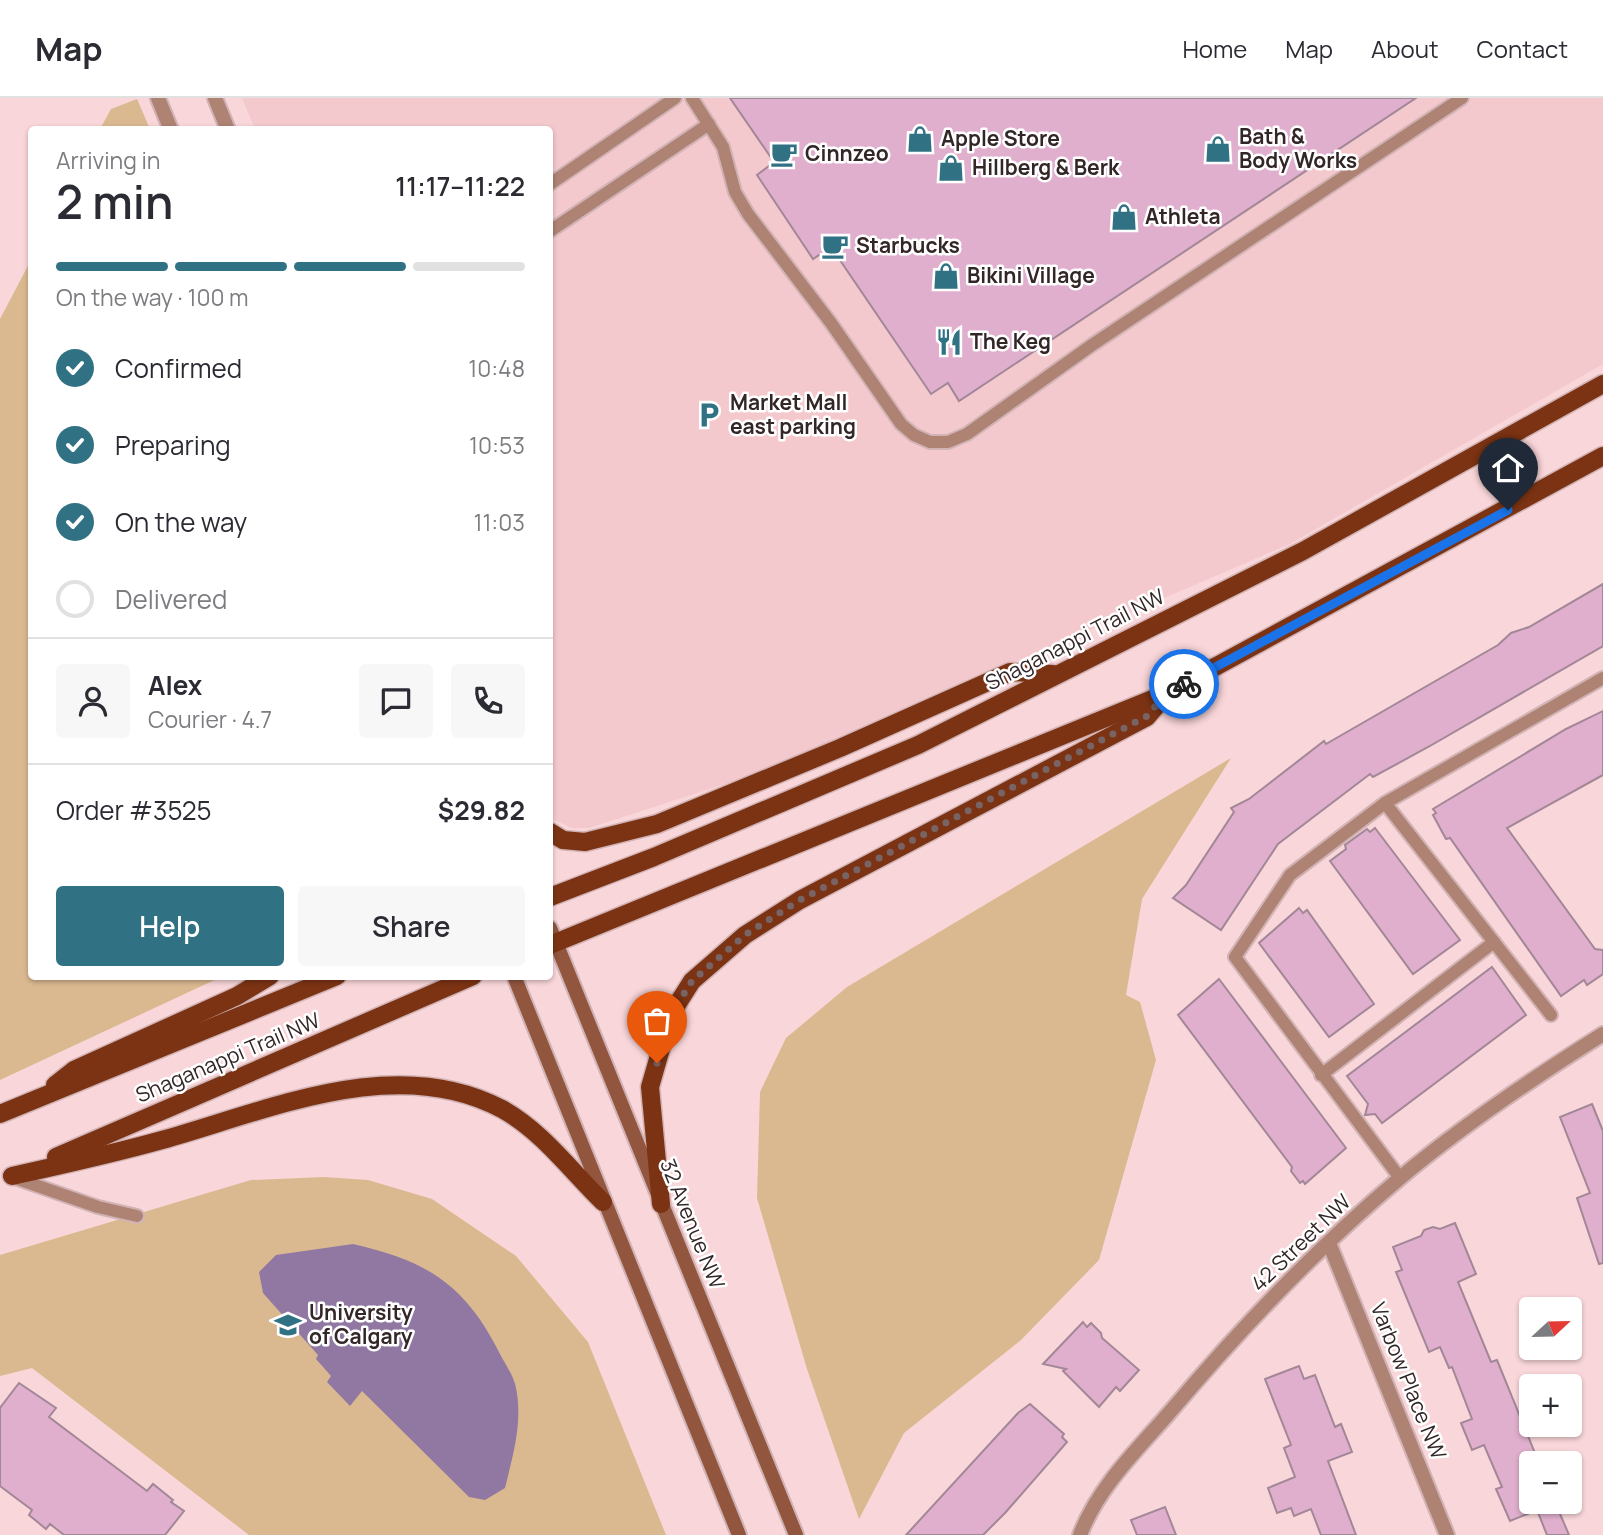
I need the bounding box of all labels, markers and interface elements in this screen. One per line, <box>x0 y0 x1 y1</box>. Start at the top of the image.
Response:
text: Map <box>35 26 103 71</box>
text: Home <box>1182 32 1247 65</box>
text: Map <box>1285 32 1333 65</box>
text: About <box>1371 32 1439 65</box>
text: Contact <box>1477 32 1568 65</box>
place label: Bath & Body Works <box>1239 122 1357 174</box>
shop icon: Apple Store <box>905 124 935 154</box>
place label: Apple Store <box>941 124 1060 152</box>
shop icon: Bath & Body Works <box>1203 134 1233 164</box>
cafe icon: Cinnzeo <box>769 139 799 169</box>
place label: Cinnzeo <box>805 139 889 167</box>
text: Arriving in <box>56 144 161 176</box>
shop icon: Hillberg & Berk <box>936 153 966 183</box>
place label: Hillberg & Berk <box>972 153 1120 181</box>
text: 11:17–11:22 <box>395 168 525 204</box>
text: 2 min <box>56 170 173 233</box>
shop icon: Athleta <box>1109 202 1139 232</box>
place label: Athleta <box>1145 202 1221 230</box>
cafe icon: Starbucks <box>820 231 850 261</box>
place label: Starbucks <box>856 231 960 259</box>
shop icon: Bikini Village <box>931 261 961 291</box>
place label: Bikini Village <box>967 261 1095 289</box>
text: On the way · 100 m <box>56 281 249 313</box>
restaurant icon: The Keg <box>934 327 964 357</box>
place label: The Keg <box>970 327 1051 355</box>
icon: check <box>56 349 94 387</box>
text: Confirmed <box>115 350 242 386</box>
text: 10:48 <box>468 352 525 384</box>
place label: Market Mall east parking <box>730 388 856 440</box>
parking icon: Market Mall east parking <box>694 400 724 430</box>
icon: check <box>56 426 94 464</box>
text: Preparing <box>115 427 231 463</box>
text: 10:53 <box>469 429 525 461</box>
pin <box>1478 438 1538 510</box>
icon: home <box>1489 449 1527 487</box>
icon: check <box>56 503 94 541</box>
text: On the way <box>115 504 247 540</box>
text: 11:03 <box>473 506 525 538</box>
text: Delivered <box>115 581 227 617</box>
street label: Shaganappi Trail NW <box>980 582 1169 696</box>
courier <box>1149 649 1219 719</box>
button: person <box>56 664 130 738</box>
button: chat <box>359 664 433 738</box>
button: phone <box>451 664 525 738</box>
icon: bike <box>1165 665 1203 703</box>
text: Alex <box>148 667 202 703</box>
text: Courier · 4.7 <box>148 703 272 735</box>
text: Order #3525 <box>56 792 212 828</box>
text: $29.82 <box>438 792 525 828</box>
button: Help <box>56 886 284 966</box>
button: Share <box>298 886 525 966</box>
pin <box>627 991 687 1063</box>
icon: bag <box>638 1002 676 1040</box>
street label: Shaganappi Trail NW <box>131 1005 324 1109</box>
street label: 32 Avenue NW <box>654 1154 732 1293</box>
street label: 42 Street NW <box>1244 1187 1356 1297</box>
north arrow <box>1519 1297 1582 1360</box>
map controls <box>1519 1297 1582 1514</box>
place label: University of Calgary <box>309 1298 413 1350</box>
street label: Varbow Place NW <box>1365 1298 1453 1464</box>
school or university icon: University of Calgary <box>273 1310 303 1340</box>
button: + <box>1519 1374 1582 1437</box>
button: − <box>1519 1451 1582 1514</box>

